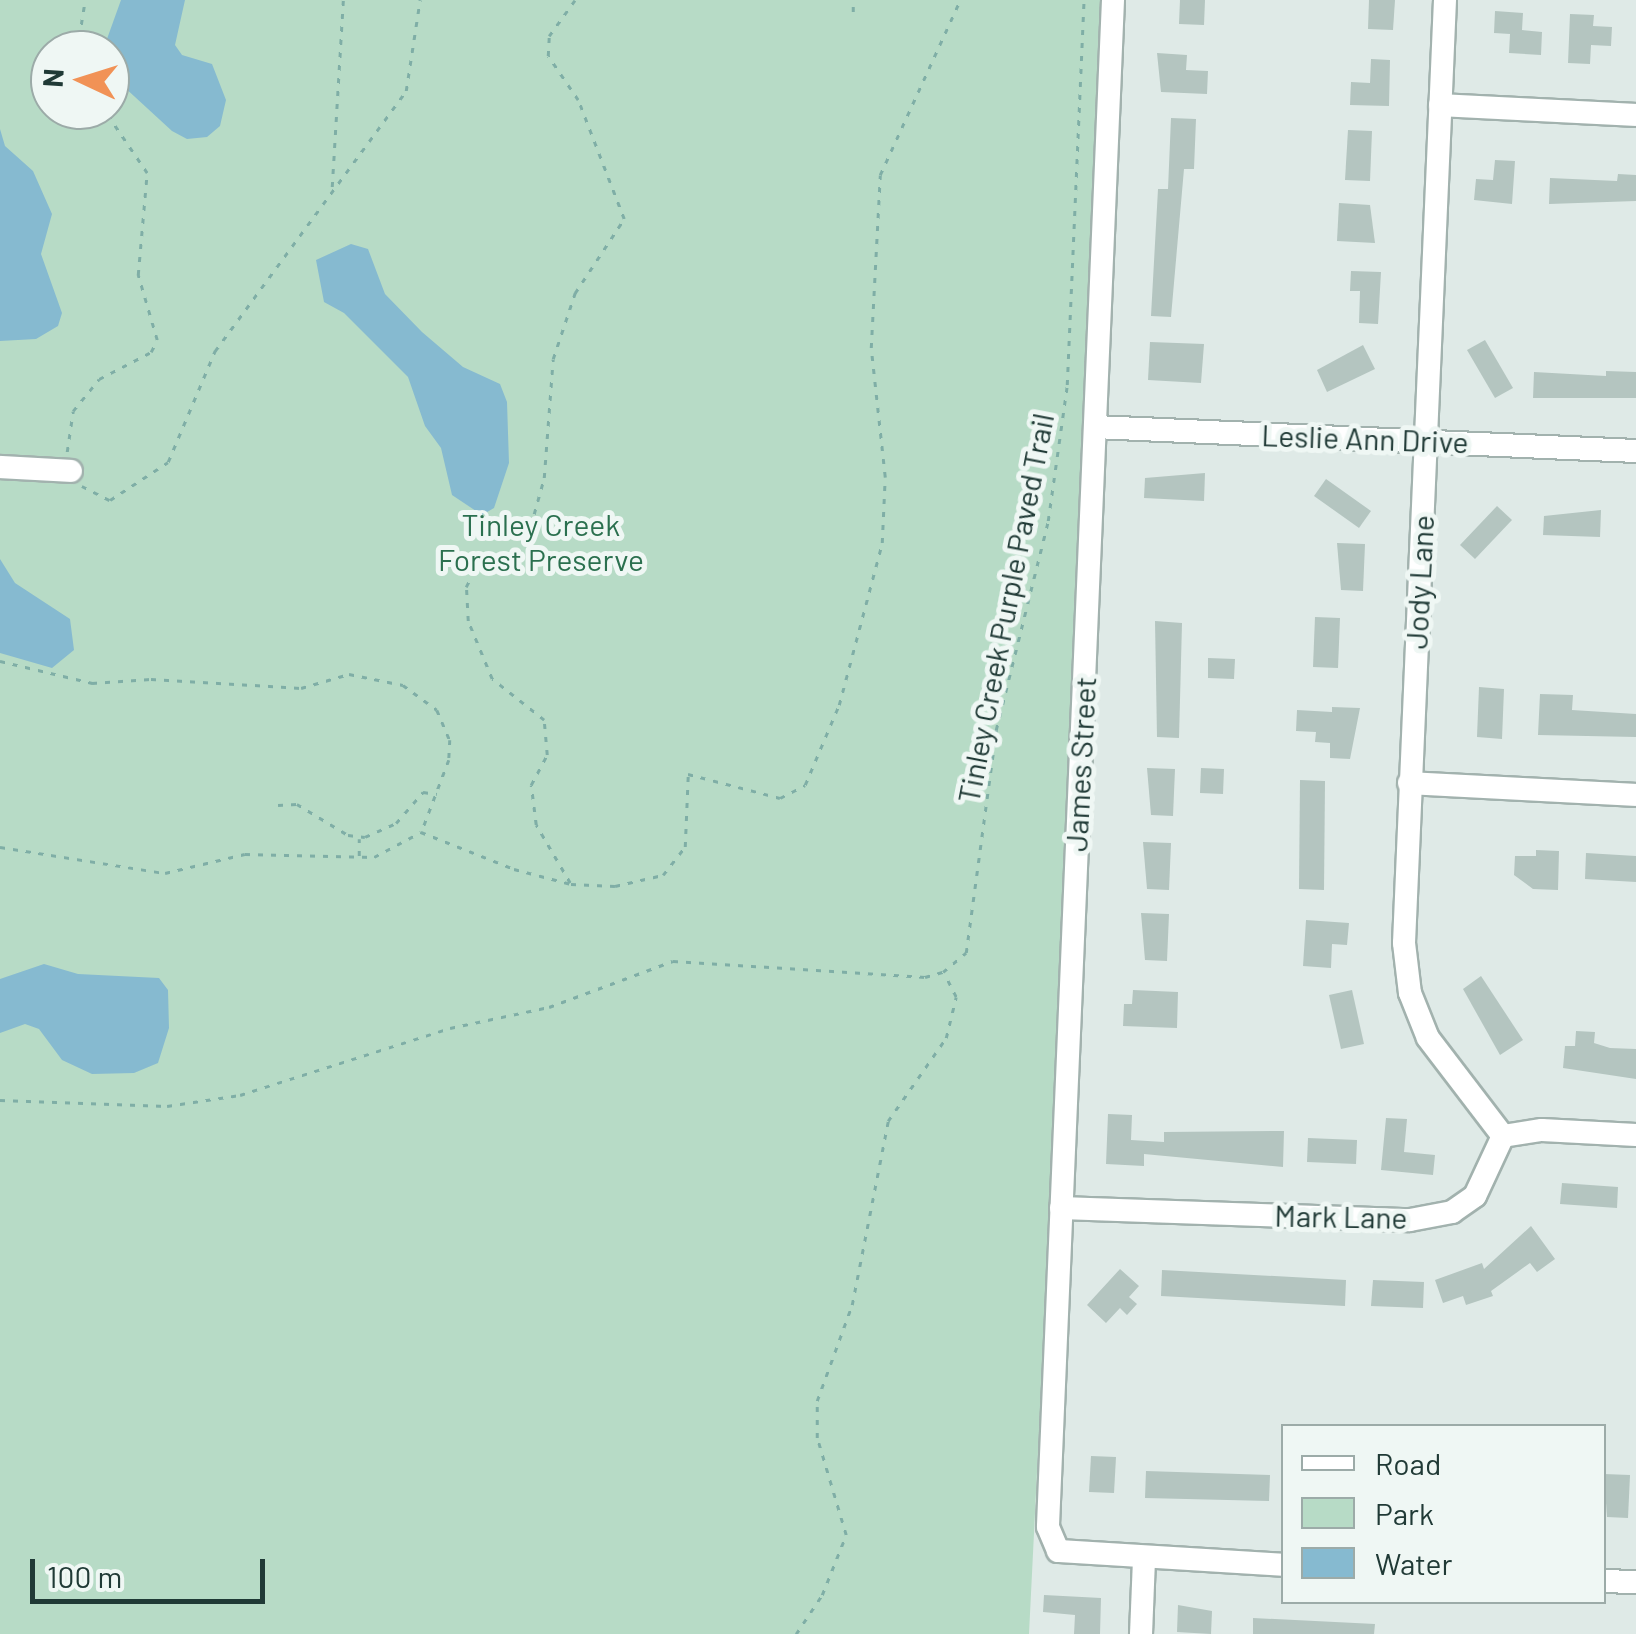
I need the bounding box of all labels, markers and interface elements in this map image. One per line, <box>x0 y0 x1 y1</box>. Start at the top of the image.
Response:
north arrow <box>30 30 130 130</box>
text: N <box>34 68 70 89</box>
street label: Tinley Creek Purple Paved Trail <box>950 410 1060 806</box>
street label: Leslie Ann Drive <box>1261 416 1469 460</box>
park label: Tinley Creek Forest Preserve <box>438 506 644 576</box>
street label: Jody Lane <box>1398 514 1440 650</box>
street label: James Street <box>1057 676 1103 852</box>
street label: Mark Lane <box>1274 1197 1408 1235</box>
legend <box>1281 1424 1606 1604</box>
text: Road <box>1375 1445 1441 1481</box>
text: Park <box>1375 1495 1434 1531</box>
scale bar <box>35 1539 270 1601</box>
text: Water <box>1375 1545 1453 1581</box>
text: 100 m <box>47 1558 122 1594</box>

